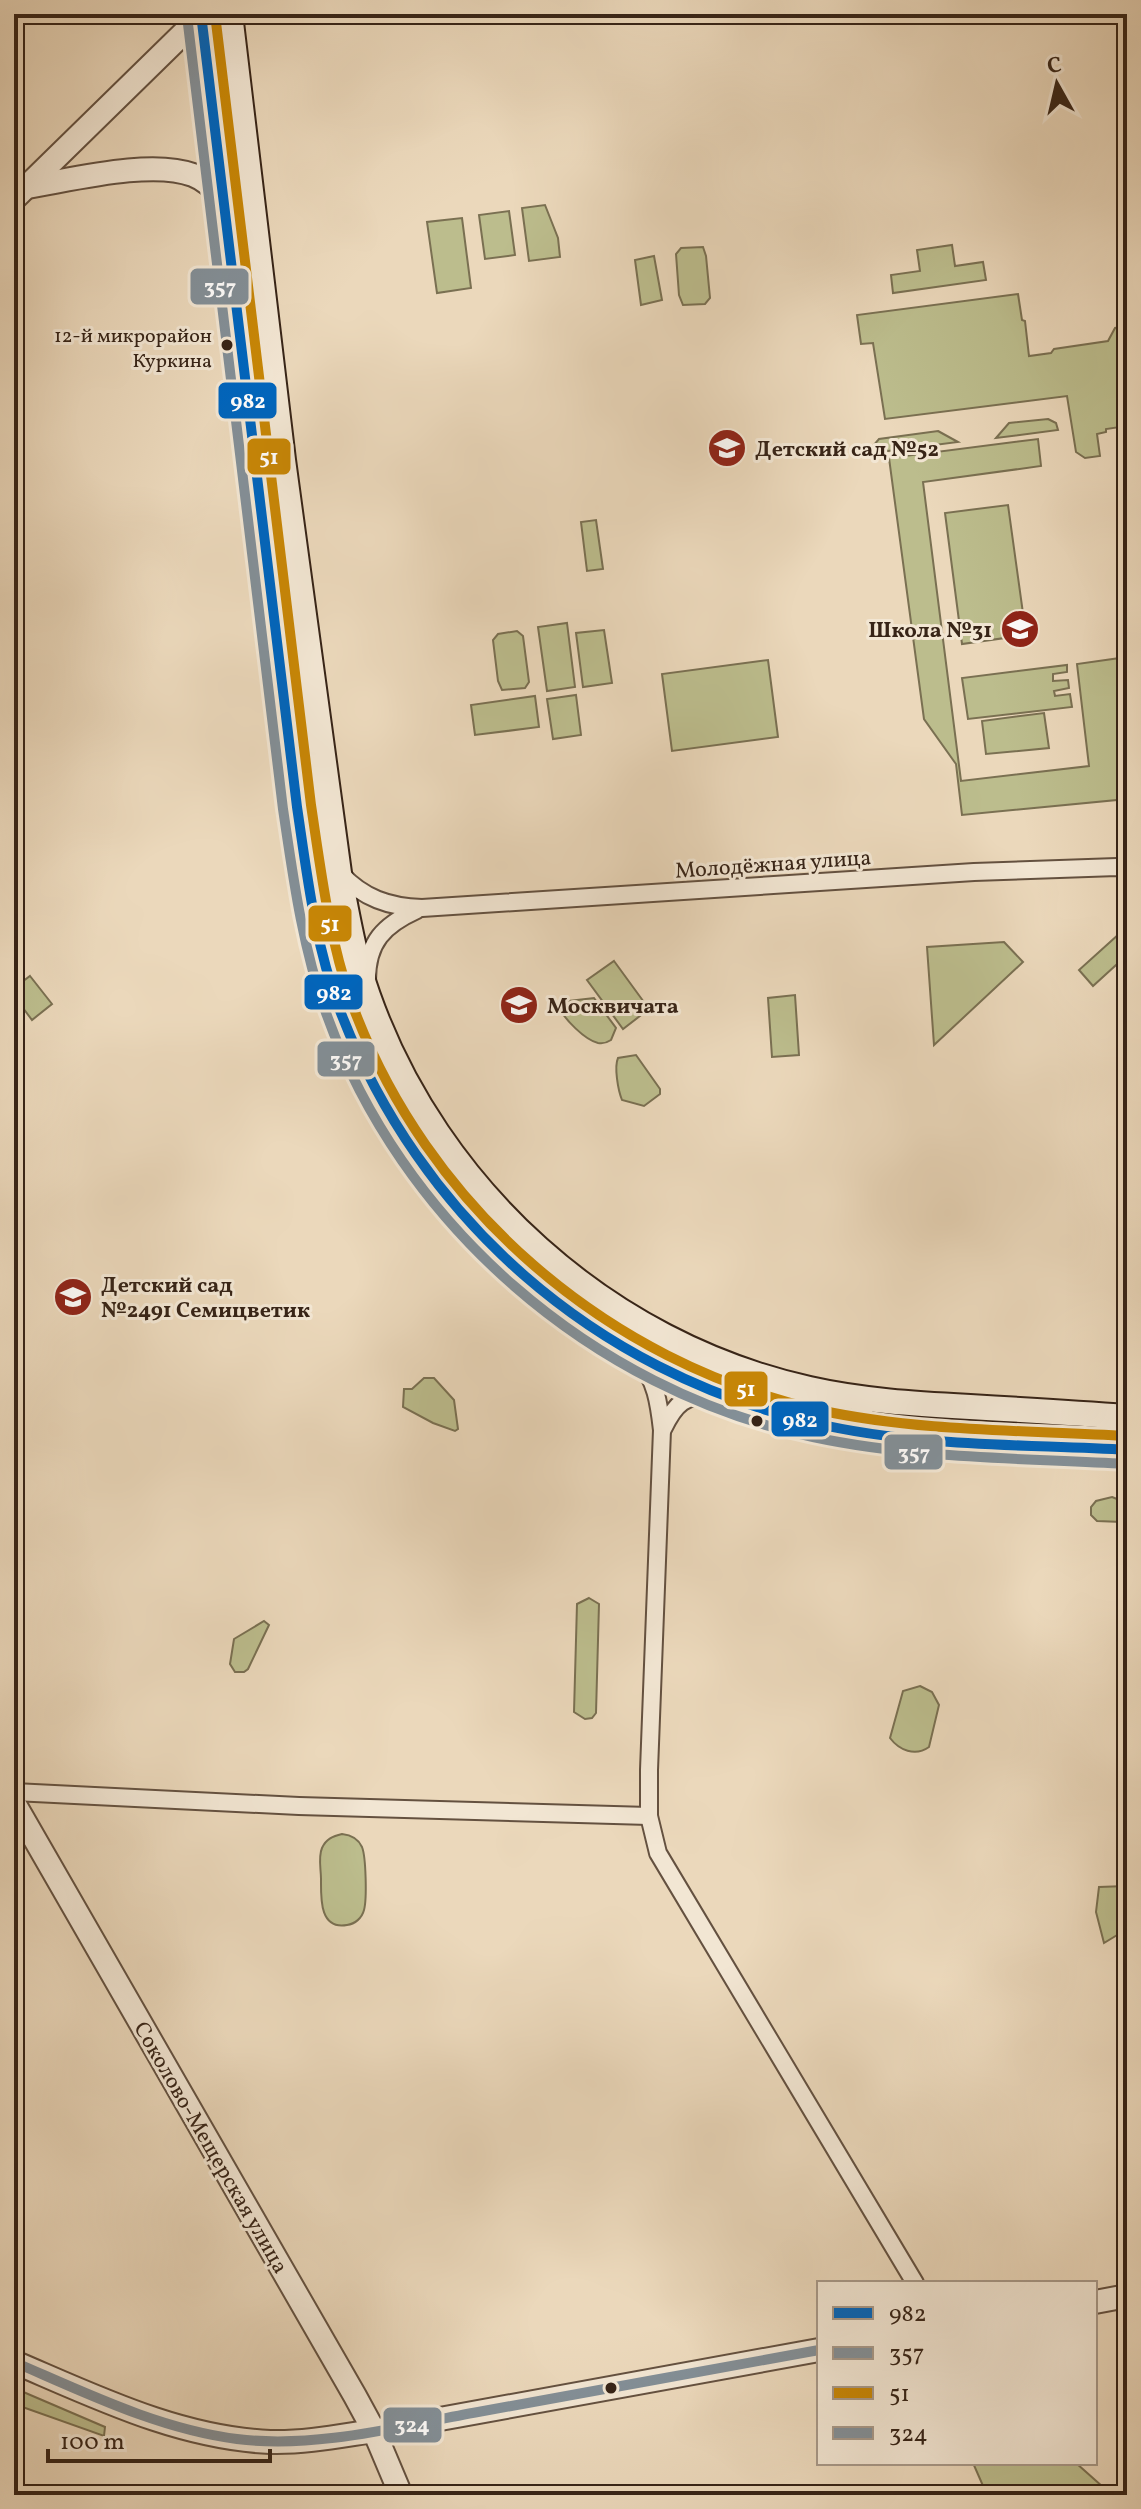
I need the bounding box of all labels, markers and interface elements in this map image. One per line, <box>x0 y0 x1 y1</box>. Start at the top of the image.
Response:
north arrow <box>1017 44 1097 124</box>
text: С <box>1045 50 1064 83</box>
line badge: 357 <box>189 267 250 306</box>
text: 357 <box>204 273 236 304</box>
place label: 12-й микрорайон Куркина <box>54 323 212 376</box>
marker: 12-й микрорайон Куркина <box>219 337 235 353</box>
line badge: 982 <box>217 381 278 420</box>
text: 982 <box>230 387 266 418</box>
school or university icon: Детский сад №52 <box>706 427 748 469</box>
place label: Детский сад №52 <box>755 435 939 466</box>
line badge: 51 <box>246 437 292 476</box>
text: 51 <box>259 443 279 474</box>
school or university icon: Школа №31 <box>999 608 1041 650</box>
place label: Школа №31 <box>868 616 992 647</box>
street label: Молодёжная улица <box>674 843 872 888</box>
line badge: 51 <box>307 904 353 943</box>
text: 51 <box>320 910 340 941</box>
line badge: 982 <box>303 973 364 1011</box>
text: 982 <box>316 979 352 1010</box>
school or university icon: Москвичата <box>498 984 540 1026</box>
place label: Москвичата <box>547 992 679 1023</box>
line badge: 357 <box>316 1040 376 1078</box>
text: 357 <box>330 1046 362 1077</box>
place label: Детский сад №2491 Семицветик <box>101 1271 310 1327</box>
school or university icon: Детский сад №2491 Семицветик <box>52 1276 94 1318</box>
line badge: 51 <box>723 1370 769 1408</box>
text: 51 <box>736 1375 756 1406</box>
line badge: 982 <box>770 1400 830 1438</box>
text: 982 <box>782 1406 818 1437</box>
unlabelled marker <box>749 1413 765 1429</box>
line badge: 357 <box>883 1433 944 1471</box>
text: 357 <box>898 1439 930 1470</box>
street label: Соколово-Мещерская улица <box>125 2017 295 2280</box>
legend <box>817 2281 1097 2465</box>
text: 982 <box>889 2298 927 2332</box>
text: 357 <box>889 2338 925 2372</box>
text: 51 <box>889 2378 910 2412</box>
unlabelled marker <box>603 2380 619 2396</box>
line badge: 324 <box>382 2406 443 2444</box>
text: 324 <box>394 2411 430 2442</box>
scale bar <box>48 2413 270 2463</box>
text: 324 <box>889 2418 928 2452</box>
text: 100 m <box>60 2426 125 2460</box>

